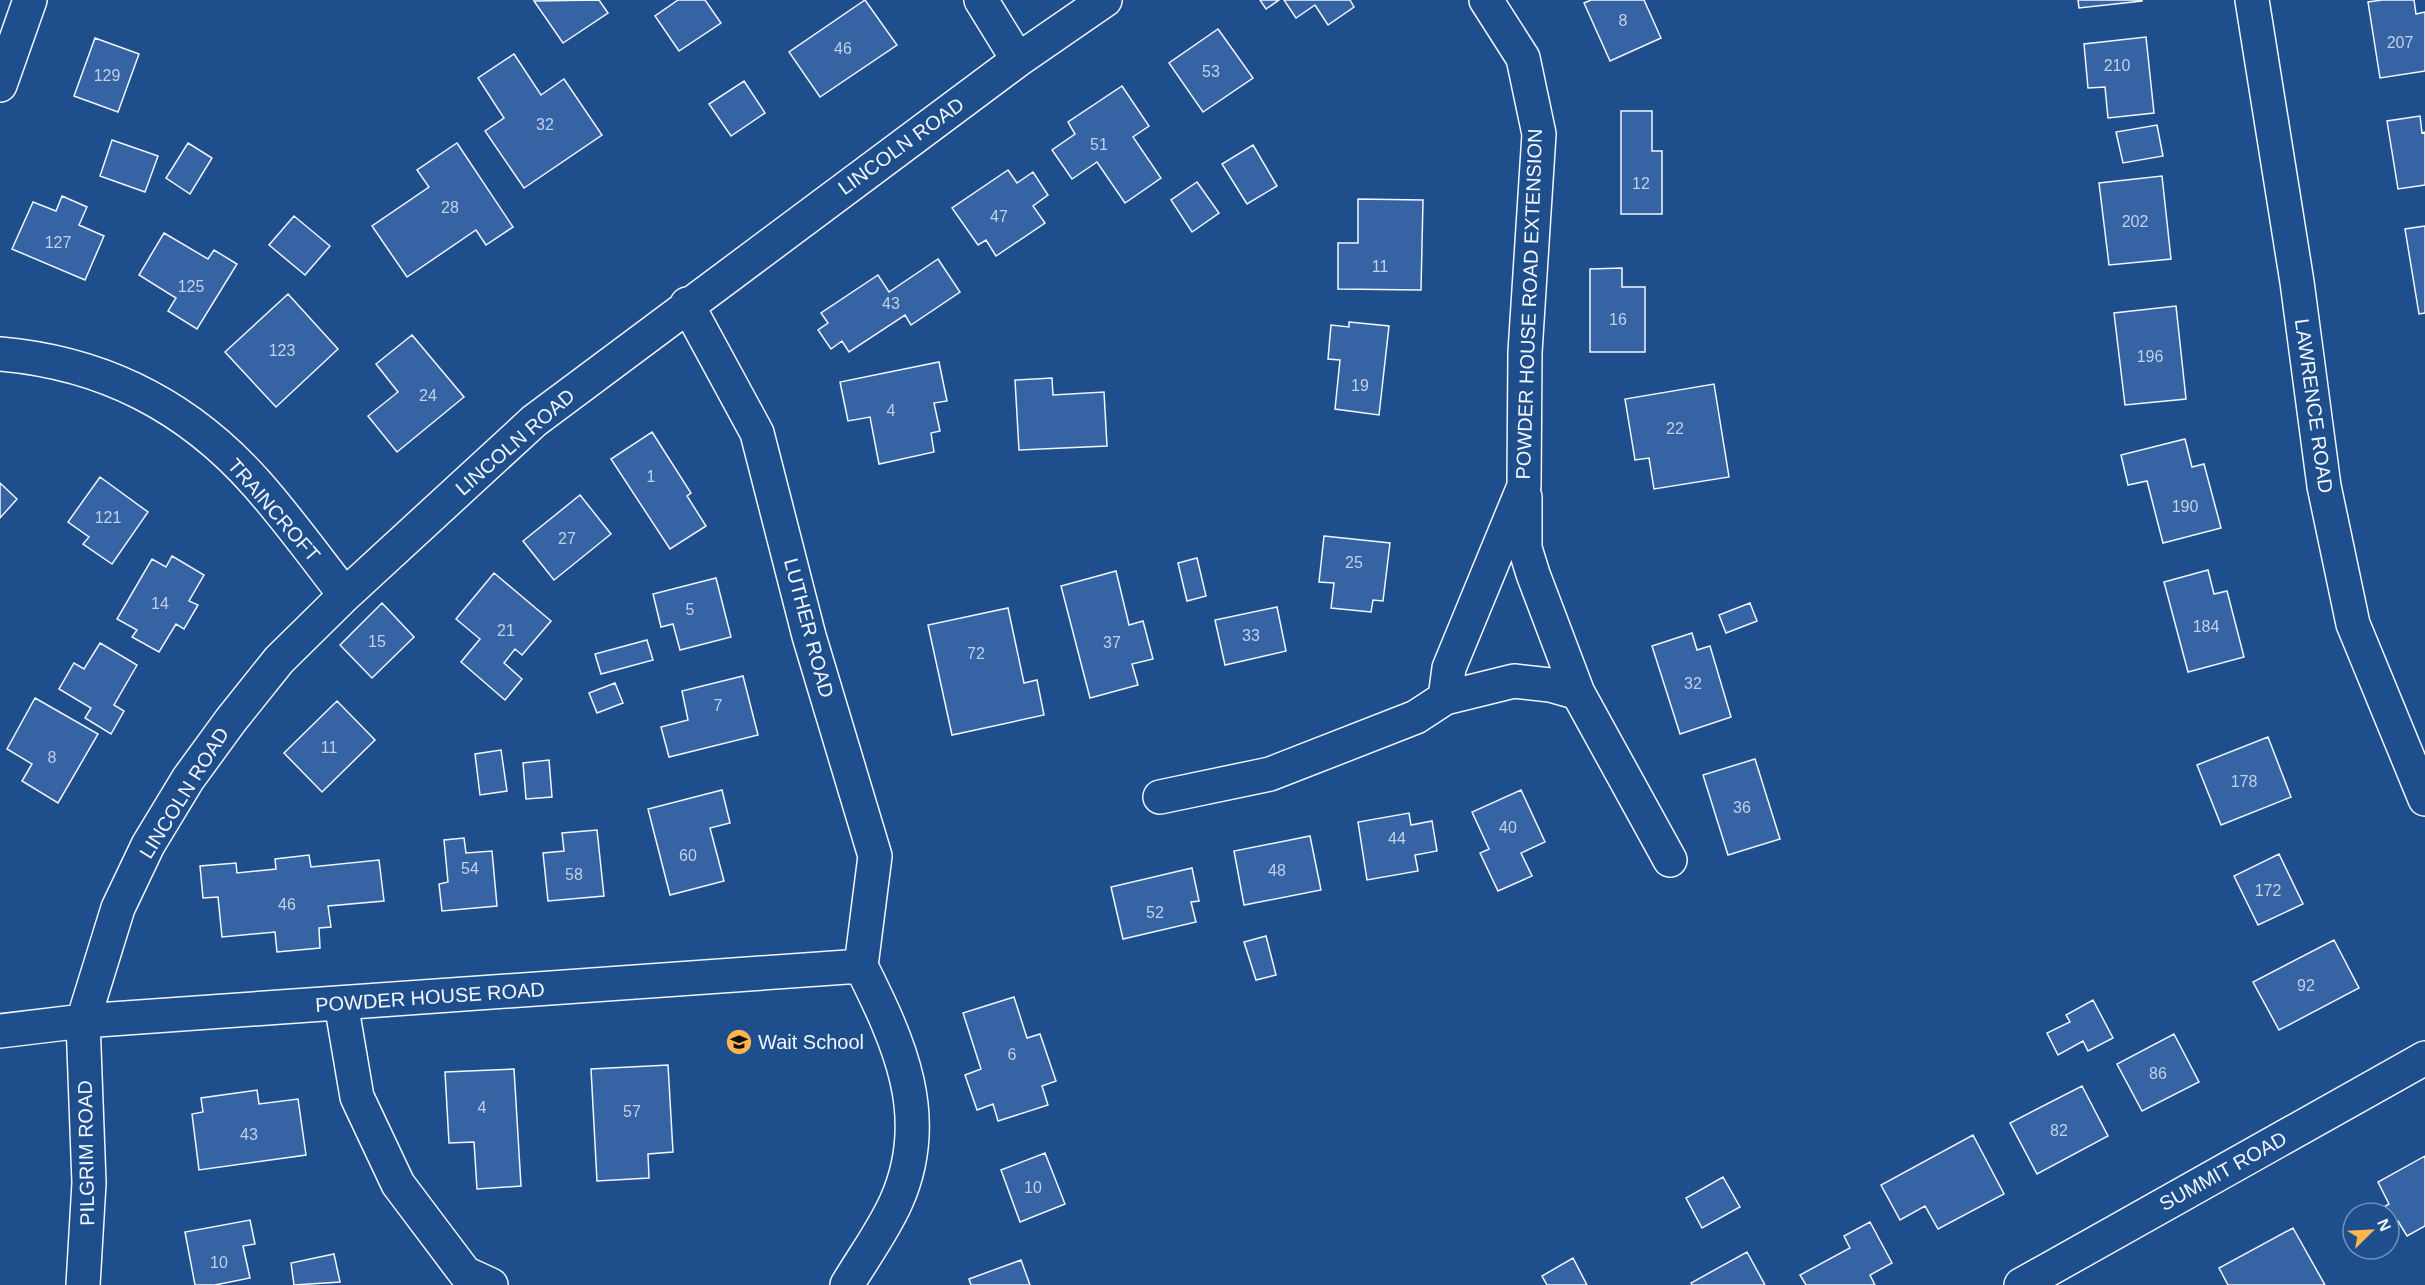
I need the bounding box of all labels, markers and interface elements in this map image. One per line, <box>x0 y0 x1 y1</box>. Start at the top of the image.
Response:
house number: 8 <box>1619 12 1628 29</box>
house number: 207 <box>2387 34 2413 51</box>
house number: 46 <box>834 40 852 57</box>
house number: 210 <box>2104 57 2130 74</box>
house number: 53 <box>1202 63 1220 80</box>
house number: 129 <box>94 67 120 84</box>
street label: LINCOLN ROAD <box>834 93 968 199</box>
house number: 32 <box>536 116 554 133</box>
street label: POWDER HOUSE ROAD EXTENSION <box>1512 128 1546 480</box>
house number: 51 <box>1090 136 1108 153</box>
house number: 12 <box>1632 175 1650 192</box>
house number: 28 <box>441 199 459 216</box>
house number: 47 <box>990 208 1008 225</box>
house number: 202 <box>2122 213 2148 230</box>
house number: 127 <box>45 234 71 251</box>
house number: 11 <box>1372 258 1388 275</box>
house number: 125 <box>178 278 204 295</box>
house number: 43 <box>882 295 900 312</box>
house number: 16 <box>1609 311 1627 328</box>
street label: LAWRENCE ROAD <box>2291 317 2337 495</box>
house number: 123 <box>269 342 295 359</box>
house number: 196 <box>2137 348 2163 365</box>
house number: 19 <box>1351 377 1369 394</box>
street label: LINCOLN ROAD <box>451 384 579 500</box>
house number: 24 <box>419 387 437 404</box>
house number: 4 <box>887 402 896 419</box>
house number: 22 <box>1666 420 1684 437</box>
street label: TRAINCROFT <box>223 454 325 566</box>
house number: 1 <box>647 468 656 485</box>
house number: 190 <box>2172 498 2198 515</box>
house number: 121 <box>95 509 121 526</box>
house number: 27 <box>558 530 576 547</box>
house number: 25 <box>1345 554 1363 571</box>
street label: LUTHER ROAD <box>780 556 838 700</box>
house number: 14 <box>151 595 169 612</box>
house number: 5 <box>686 601 695 618</box>
house number: 184 <box>2193 618 2219 635</box>
house number: 21 <box>497 622 515 639</box>
house number: 33 <box>1242 627 1260 644</box>
house number: 15 <box>368 633 386 650</box>
house number: 37 <box>1103 634 1121 651</box>
house number: 72 <box>967 645 985 662</box>
house number: 32 <box>1684 675 1702 692</box>
house number: 7 <box>714 697 723 714</box>
street label: LINCOLN ROAD <box>135 724 233 862</box>
house number: 11 <box>321 739 337 756</box>
house number: 8 <box>48 749 57 766</box>
house number: 178 <box>2231 773 2257 790</box>
house number: 36 <box>1733 799 1751 816</box>
house number: 40 <box>1499 819 1517 836</box>
house number: 44 <box>1388 830 1406 847</box>
house number: 60 <box>679 847 697 864</box>
house number: 54 <box>461 860 479 877</box>
house number: 48 <box>1268 862 1286 879</box>
house number: 58 <box>565 866 583 883</box>
house number: 172 <box>2255 882 2281 899</box>
house number: 46 <box>278 896 296 913</box>
house number: 52 <box>1146 904 1164 921</box>
house number: 92 <box>2297 977 2315 994</box>
street label: POWDER HOUSE ROAD <box>314 978 546 1016</box>
school or university icon: Wait School <box>724 1027 754 1057</box>
place label: Wait School <box>758 1031 864 1053</box>
house number: 6 <box>1008 1046 1017 1063</box>
house number: 86 <box>2149 1065 2167 1082</box>
street label: PILGRIM ROAD <box>74 1080 98 1226</box>
house number: 4 <box>478 1099 487 1116</box>
house number: 57 <box>623 1103 641 1120</box>
house number: 82 <box>2050 1122 2068 1139</box>
house number: 43 <box>240 1126 258 1143</box>
street label: SUMMIT ROAD <box>2156 1127 2290 1215</box>
house number: 10 <box>1024 1179 1042 1196</box>
north arrow <box>2341 1201 2401 1261</box>
text: N <box>2374 1216 2394 1234</box>
house number: 10 <box>210 1254 228 1271</box>

